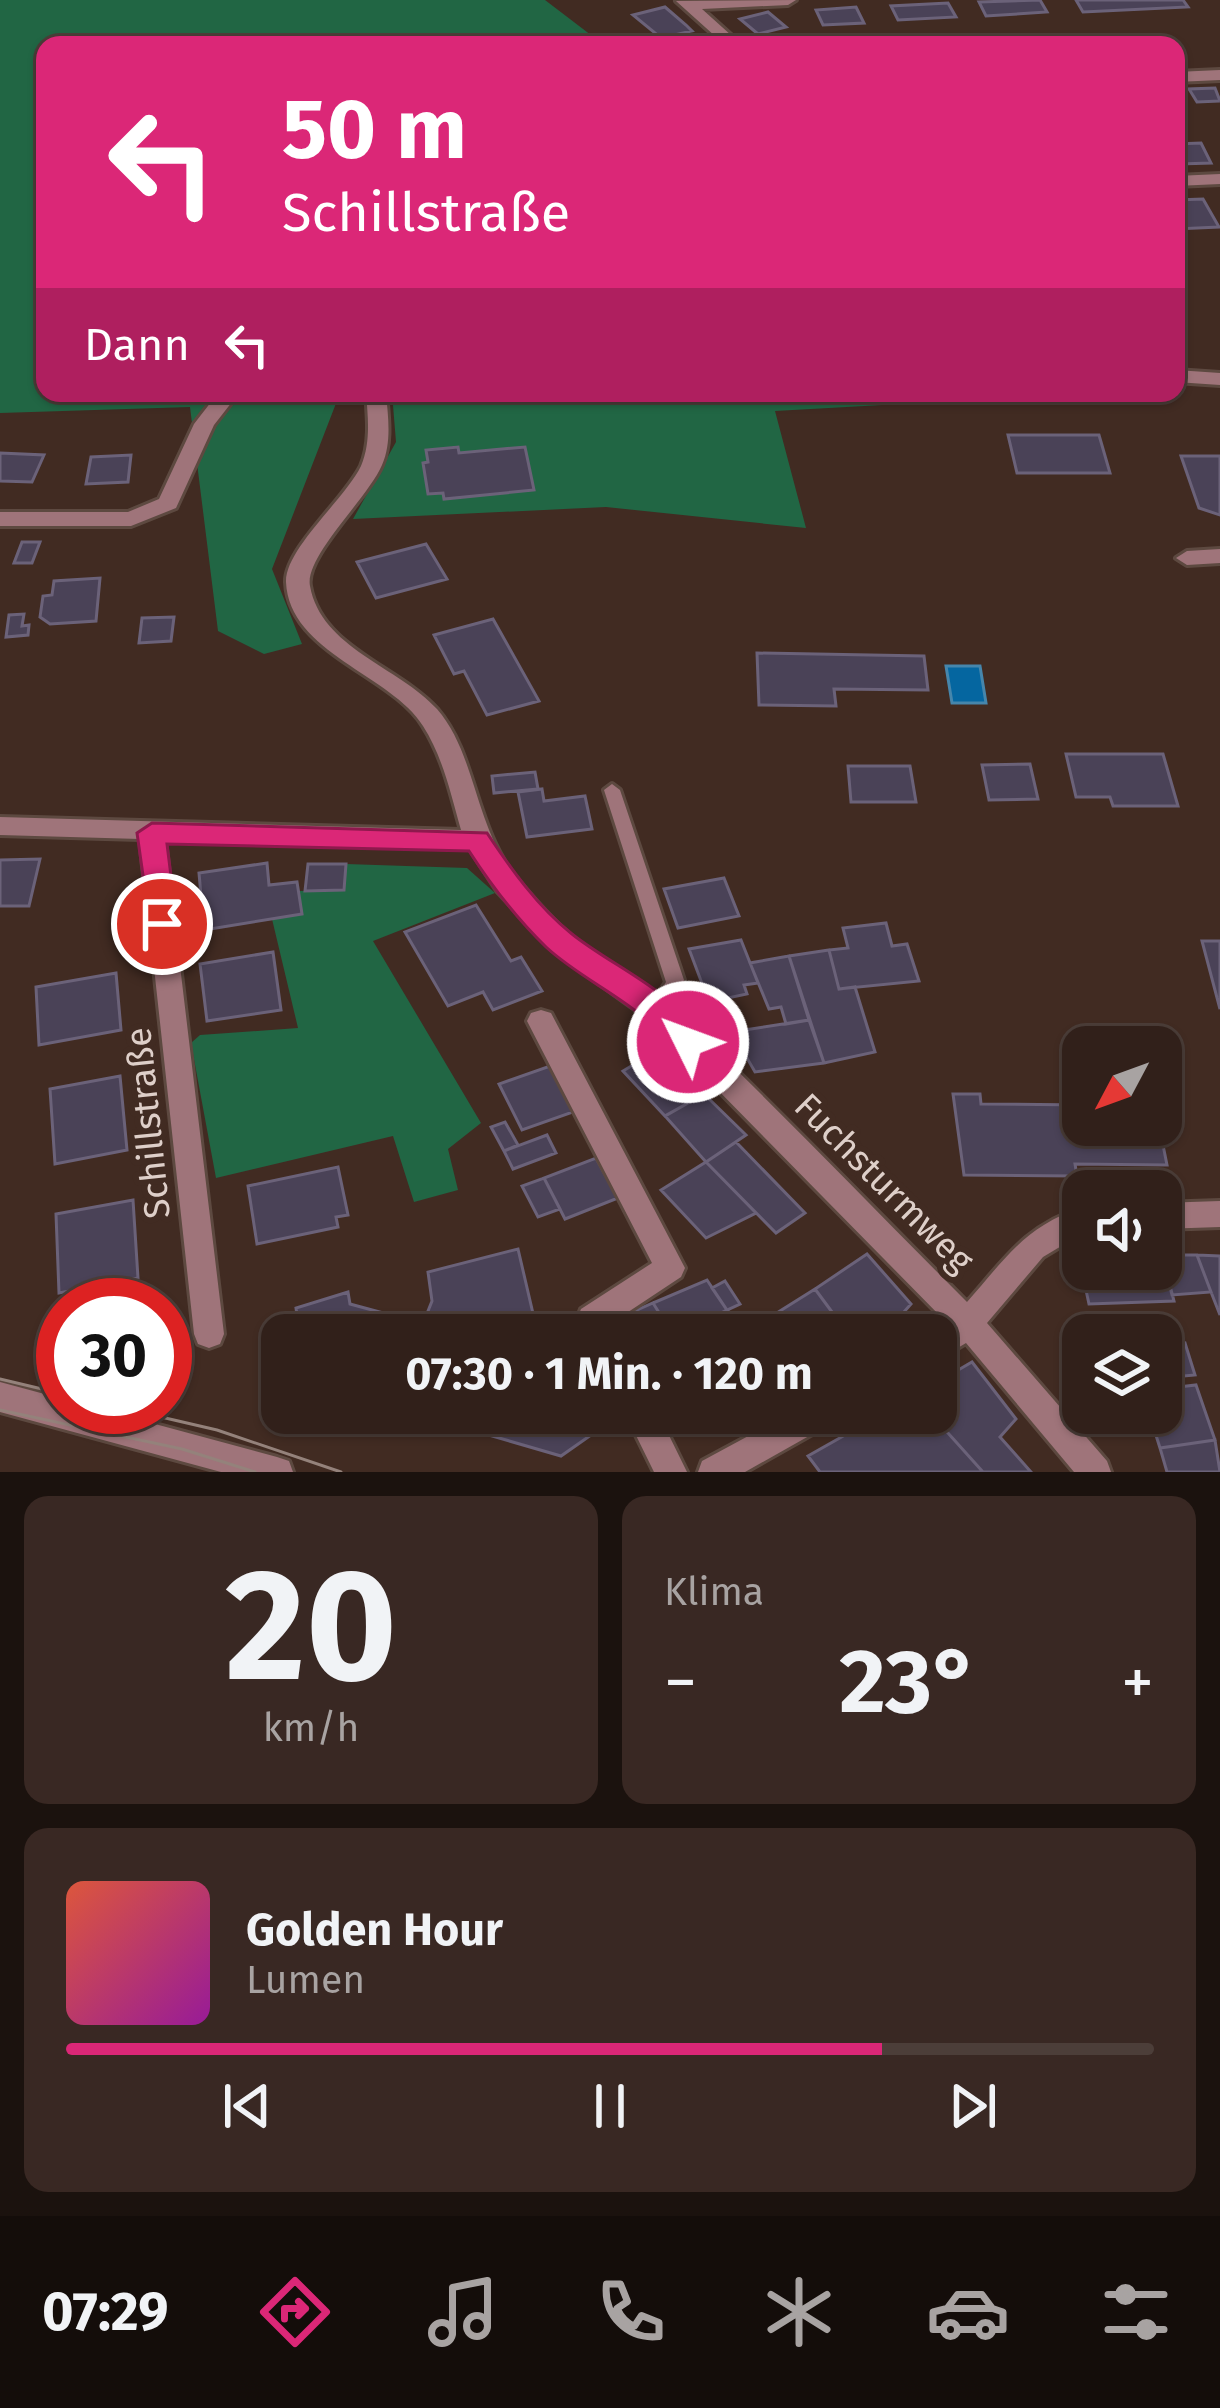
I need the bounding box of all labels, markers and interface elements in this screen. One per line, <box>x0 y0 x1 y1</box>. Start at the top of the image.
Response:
text: 50 m <box>282 79 467 180</box>
icon: left <box>84 84 240 240</box>
text: Schillstraße <box>282 181 570 245</box>
icon: left <box>214 312 280 378</box>
text: Dann <box>84 318 190 372</box>
pin <box>111 873 213 975</box>
icon: arrive <box>129 891 195 957</box>
position arrow <box>625 979 751 1105</box>
street label: Schillstraße <box>116 1025 180 1221</box>
north arrow <box>1062 1026 1182 1146</box>
map controls <box>1062 1026 1182 1434</box>
street label: Fuchsturmweg <box>785 1084 983 1282</box>
button: sound <box>1062 1170 1182 1290</box>
speed limit sign: 30 <box>36 1278 192 1434</box>
button: layers <box>1062 1314 1182 1434</box>
text: 07:30 · 1 Min. · 120 m <box>405 1347 813 1401</box>
text: 20 <box>225 1533 397 1720</box>
text: Klima <box>664 1569 764 1615</box>
text: 23° <box>839 1628 979 1736</box>
text: − <box>664 1643 697 1722</box>
text: + <box>1121 1643 1154 1722</box>
text: km/h <box>263 1705 359 1751</box>
text: Golden Hour <box>246 1903 503 1957</box>
text: Lumen <box>246 1957 365 2003</box>
icon: previous <box>214 2073 280 2139</box>
icon: pause <box>577 2073 643 2139</box>
icon: next <box>940 2073 1006 2139</box>
icon: directions <box>253 2270 337 2354</box>
icon: music <box>421 2270 505 2354</box>
icon: phone <box>589 2270 673 2354</box>
icon: climate <box>757 2270 841 2354</box>
icon: car <box>926 2270 1010 2354</box>
icon: filters <box>1094 2270 1178 2354</box>
text: 07:29 <box>42 2280 168 2344</box>

